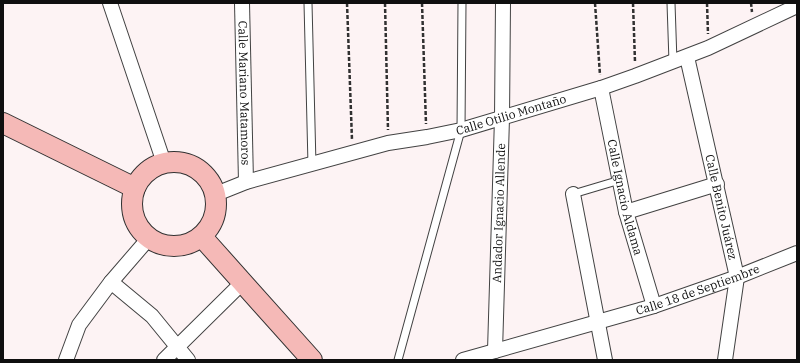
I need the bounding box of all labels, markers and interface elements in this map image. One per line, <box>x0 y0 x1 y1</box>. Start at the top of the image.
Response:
street label: Calle Mariano Matamoros <box>235 21 254 166</box>
street label: Calle Otilio Montaño <box>455 91 568 138</box>
street label: Calle Ignacio Aldama <box>605 138 647 257</box>
street label: Andador Ignacio Allende <box>489 143 508 283</box>
street label: Calle Benito Juárez <box>702 153 741 261</box>
street label: Calle 18 de Septiembre <box>634 261 762 318</box>

